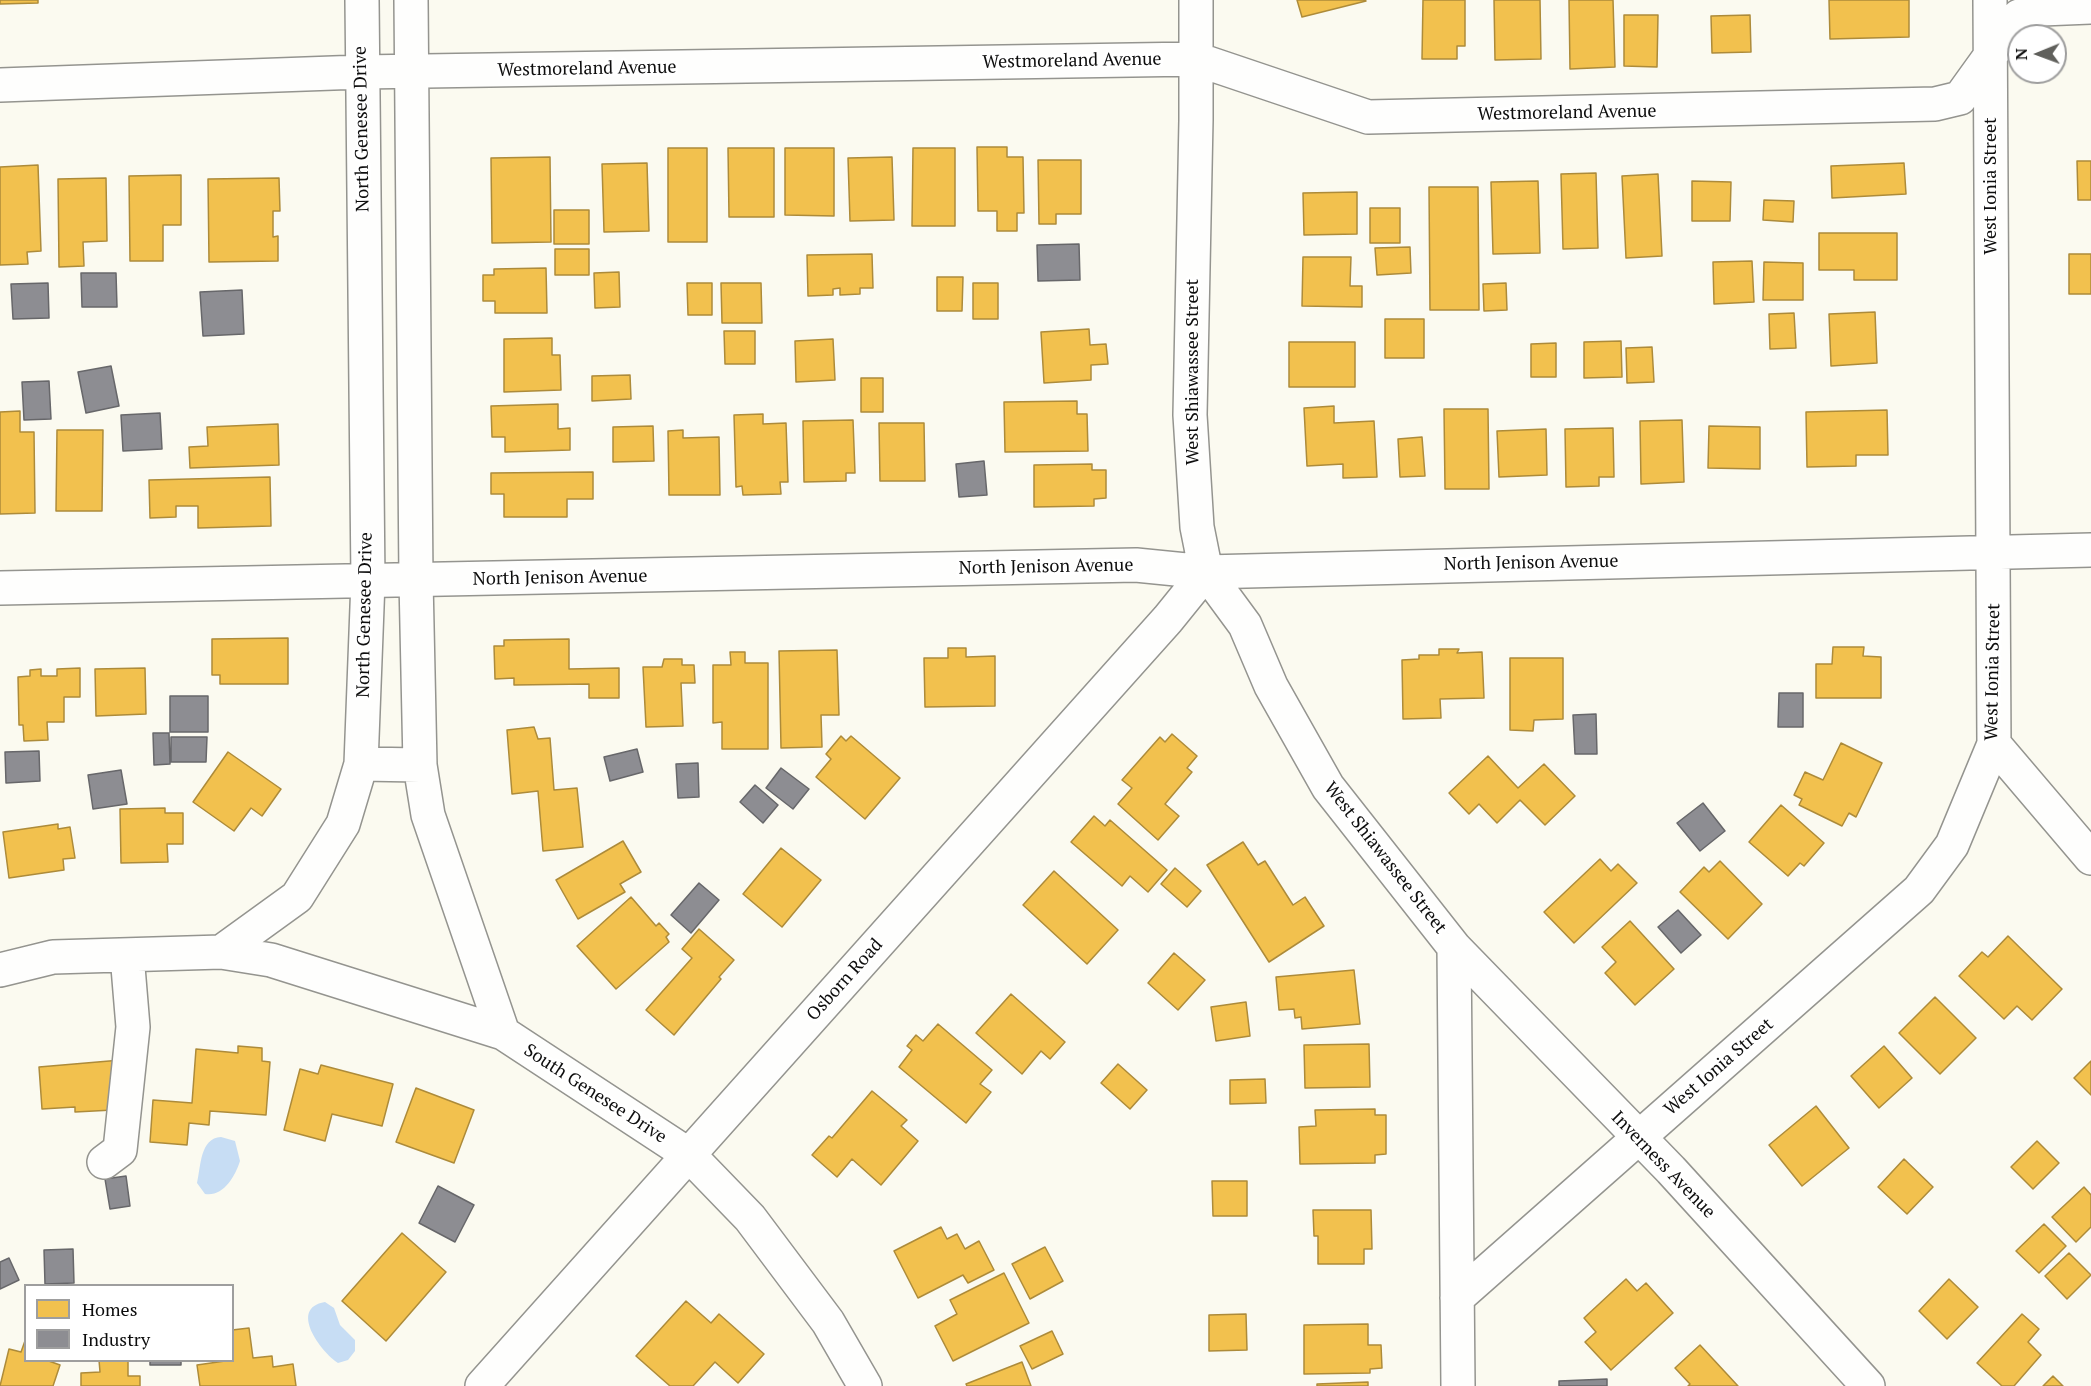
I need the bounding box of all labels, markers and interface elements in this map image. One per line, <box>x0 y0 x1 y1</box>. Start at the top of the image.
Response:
north arrow <box>2007 24 2067 84</box>
street label: North Genesee Drive <box>350 46 374 212</box>
text: N <box>2010 48 2032 61</box>
street label: Westmoreland Avenue <box>982 49 1162 73</box>
street label: Westmoreland Avenue <box>497 57 677 81</box>
street label: Westmoreland Avenue <box>1477 101 1657 125</box>
street label: West Ionia Street <box>1980 117 2002 255</box>
street label: West Shiawassee Street <box>1182 279 1204 465</box>
street label: North Genesee Drive <box>353 532 377 698</box>
street label: North Jenison Avenue <box>1443 551 1619 575</box>
street label: North Jenison Avenue <box>958 555 1134 579</box>
street label: North Jenison Avenue <box>472 566 648 590</box>
street label: West Ionia Street <box>1981 603 2005 741</box>
street label: West Shiawassee Street <box>1319 778 1451 938</box>
street label: Osborn Road <box>803 934 887 1026</box>
street label: West Ionia Street <box>1660 1014 1778 1120</box>
street label: South Genesee Drive <box>520 1040 670 1148</box>
street label: Inverness Avenue <box>1606 1107 1720 1223</box>
legend <box>24 1284 234 1362</box>
text: Homes <box>82 1297 137 1321</box>
text: Industry <box>82 1327 150 1351</box>

